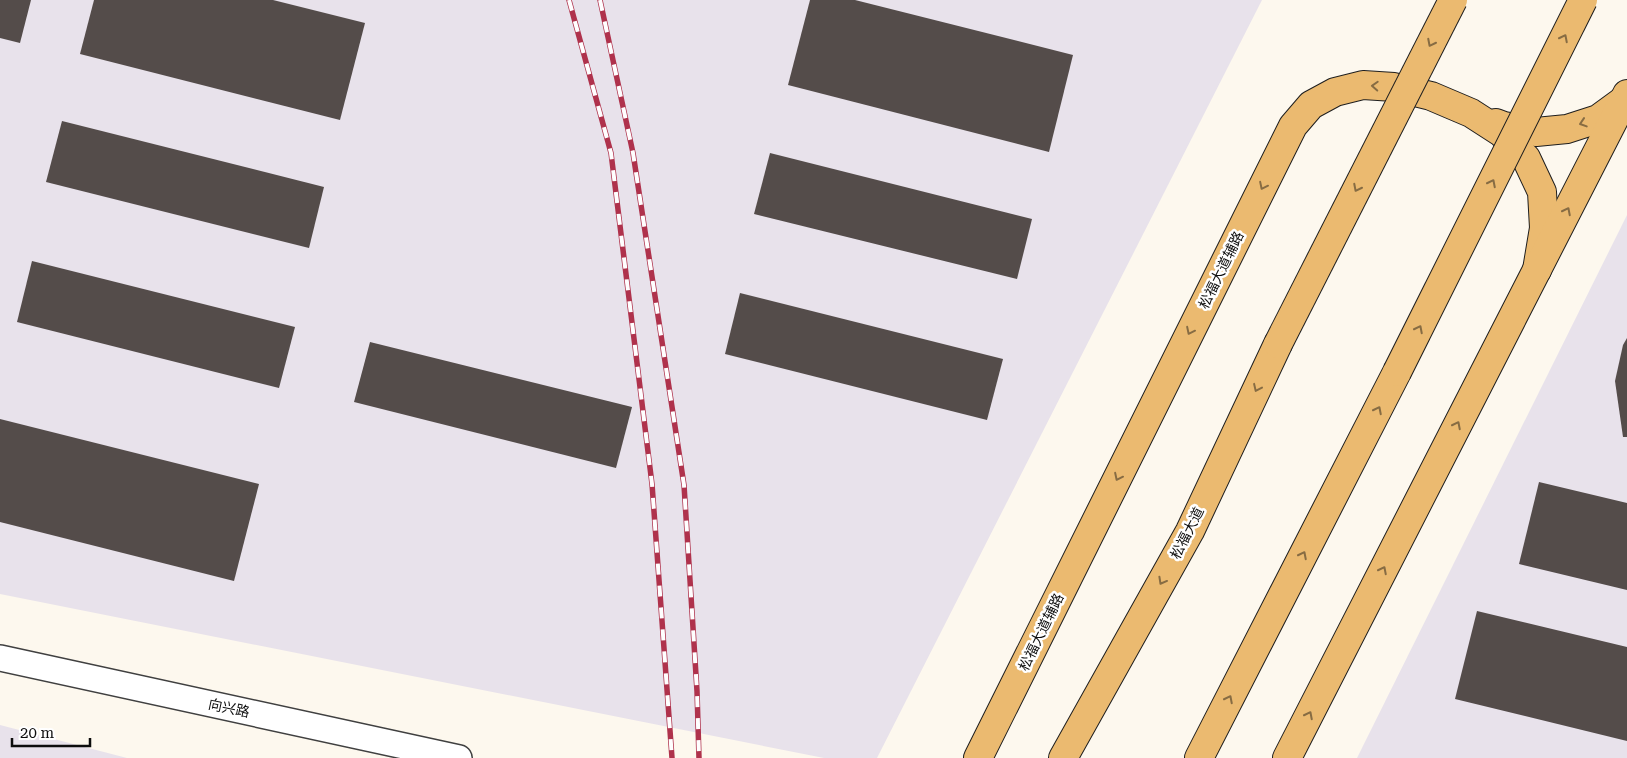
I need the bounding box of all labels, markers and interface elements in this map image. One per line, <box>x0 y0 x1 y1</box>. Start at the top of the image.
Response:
one-way arrow <box>1558 34 1568 43</box>
one-way arrow <box>1427 38 1437 47</box>
one-way arrow <box>1370 80 1378 91</box>
one-way arrow <box>1580 118 1588 128</box>
one-way arrow <box>1486 180 1496 189</box>
one-way arrow <box>1259 181 1269 190</box>
one-way arrow <box>1353 183 1363 192</box>
one-way arrow <box>1561 208 1571 217</box>
street label: 松福大道辅路 <box>1195 229 1247 311</box>
one-way arrow <box>1413 325 1423 334</box>
one-way arrow <box>1186 326 1197 335</box>
one-way arrow <box>1253 383 1263 392</box>
one-way arrow <box>1372 406 1382 415</box>
one-way arrow <box>1451 422 1461 431</box>
one-way arrow <box>1114 472 1124 481</box>
street label: 松福大道 <box>1167 504 1207 562</box>
one-way arrow <box>1297 551 1307 560</box>
one-way arrow <box>1377 566 1387 575</box>
one-way arrow <box>1158 575 1168 584</box>
street label: 松福大道辅路 <box>1015 591 1067 673</box>
one-way arrow <box>1223 695 1233 704</box>
street label: 向兴路 <box>207 696 251 720</box>
one-way arrow <box>1303 711 1313 720</box>
scale bar <box>12 716 90 748</box>
text: 20 m <box>20 724 55 742</box>

